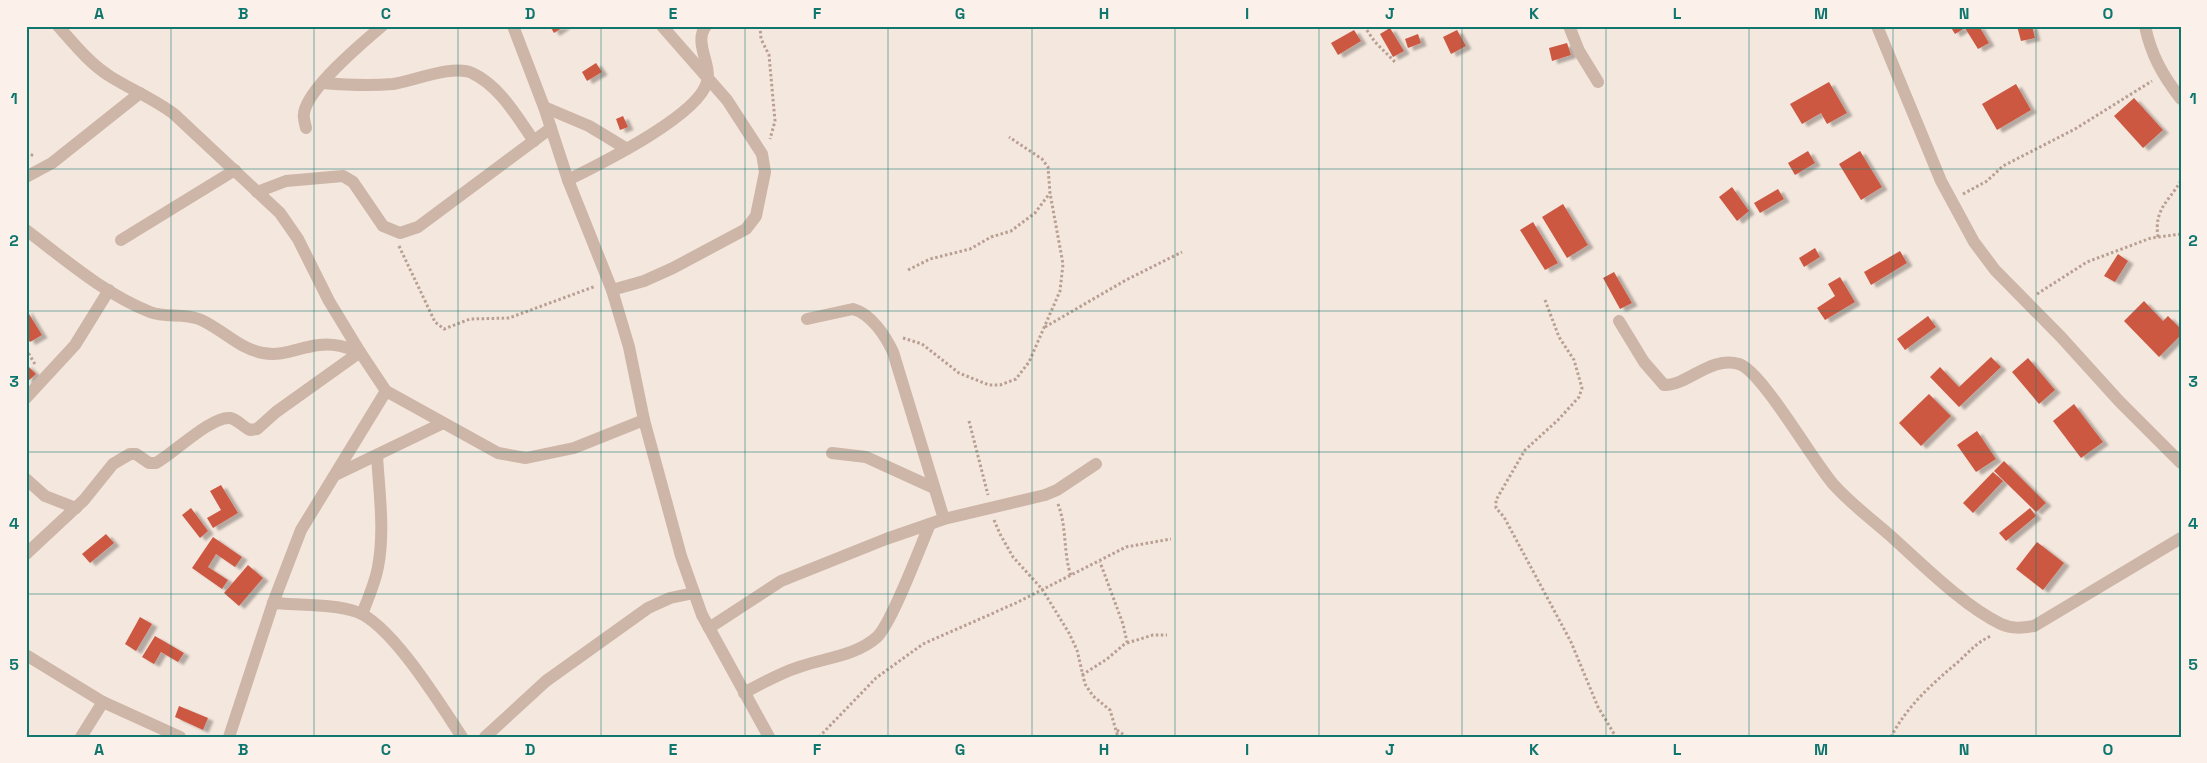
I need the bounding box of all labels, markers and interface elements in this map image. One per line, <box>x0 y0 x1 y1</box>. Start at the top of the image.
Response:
text: A <box>94 3 104 24</box>
text: B <box>238 3 248 24</box>
text: C <box>381 3 391 24</box>
text: D <box>525 3 535 24</box>
text: E <box>669 3 678 24</box>
text: F <box>813 3 822 24</box>
text: G <box>955 3 965 24</box>
text: H <box>1099 3 1109 24</box>
text: I <box>1245 3 1249 24</box>
text: J <box>1385 3 1395 24</box>
text: K <box>1529 3 1539 24</box>
text: L <box>1673 3 1682 24</box>
text: M <box>1814 3 1828 24</box>
text: N <box>1959 3 1969 24</box>
text: O <box>2103 3 2114 24</box>
text: 1 <box>10 88 18 109</box>
text: 1 <box>2189 88 2197 109</box>
text: 2 <box>9 230 19 251</box>
text: 2 <box>2188 230 2198 251</box>
text: 3 <box>9 371 19 392</box>
text: 3 <box>2188 371 2198 392</box>
text: 4 <box>9 513 19 534</box>
text: 4 <box>2188 513 2198 534</box>
text: 5 <box>9 654 19 675</box>
text: 5 <box>2188 654 2198 675</box>
text: A <box>94 739 104 760</box>
text: B <box>238 739 248 760</box>
text: C <box>381 739 391 760</box>
text: D <box>525 739 535 760</box>
text: E <box>669 739 678 760</box>
text: F <box>813 739 822 760</box>
text: G <box>955 739 965 760</box>
text: H <box>1099 739 1109 760</box>
text: I <box>1245 739 1249 760</box>
text: J <box>1385 739 1395 760</box>
text: K <box>1529 739 1539 760</box>
text: L <box>1673 739 1682 760</box>
text: M <box>1814 739 1828 760</box>
text: N <box>1959 739 1969 760</box>
text: O <box>2103 739 2114 760</box>

